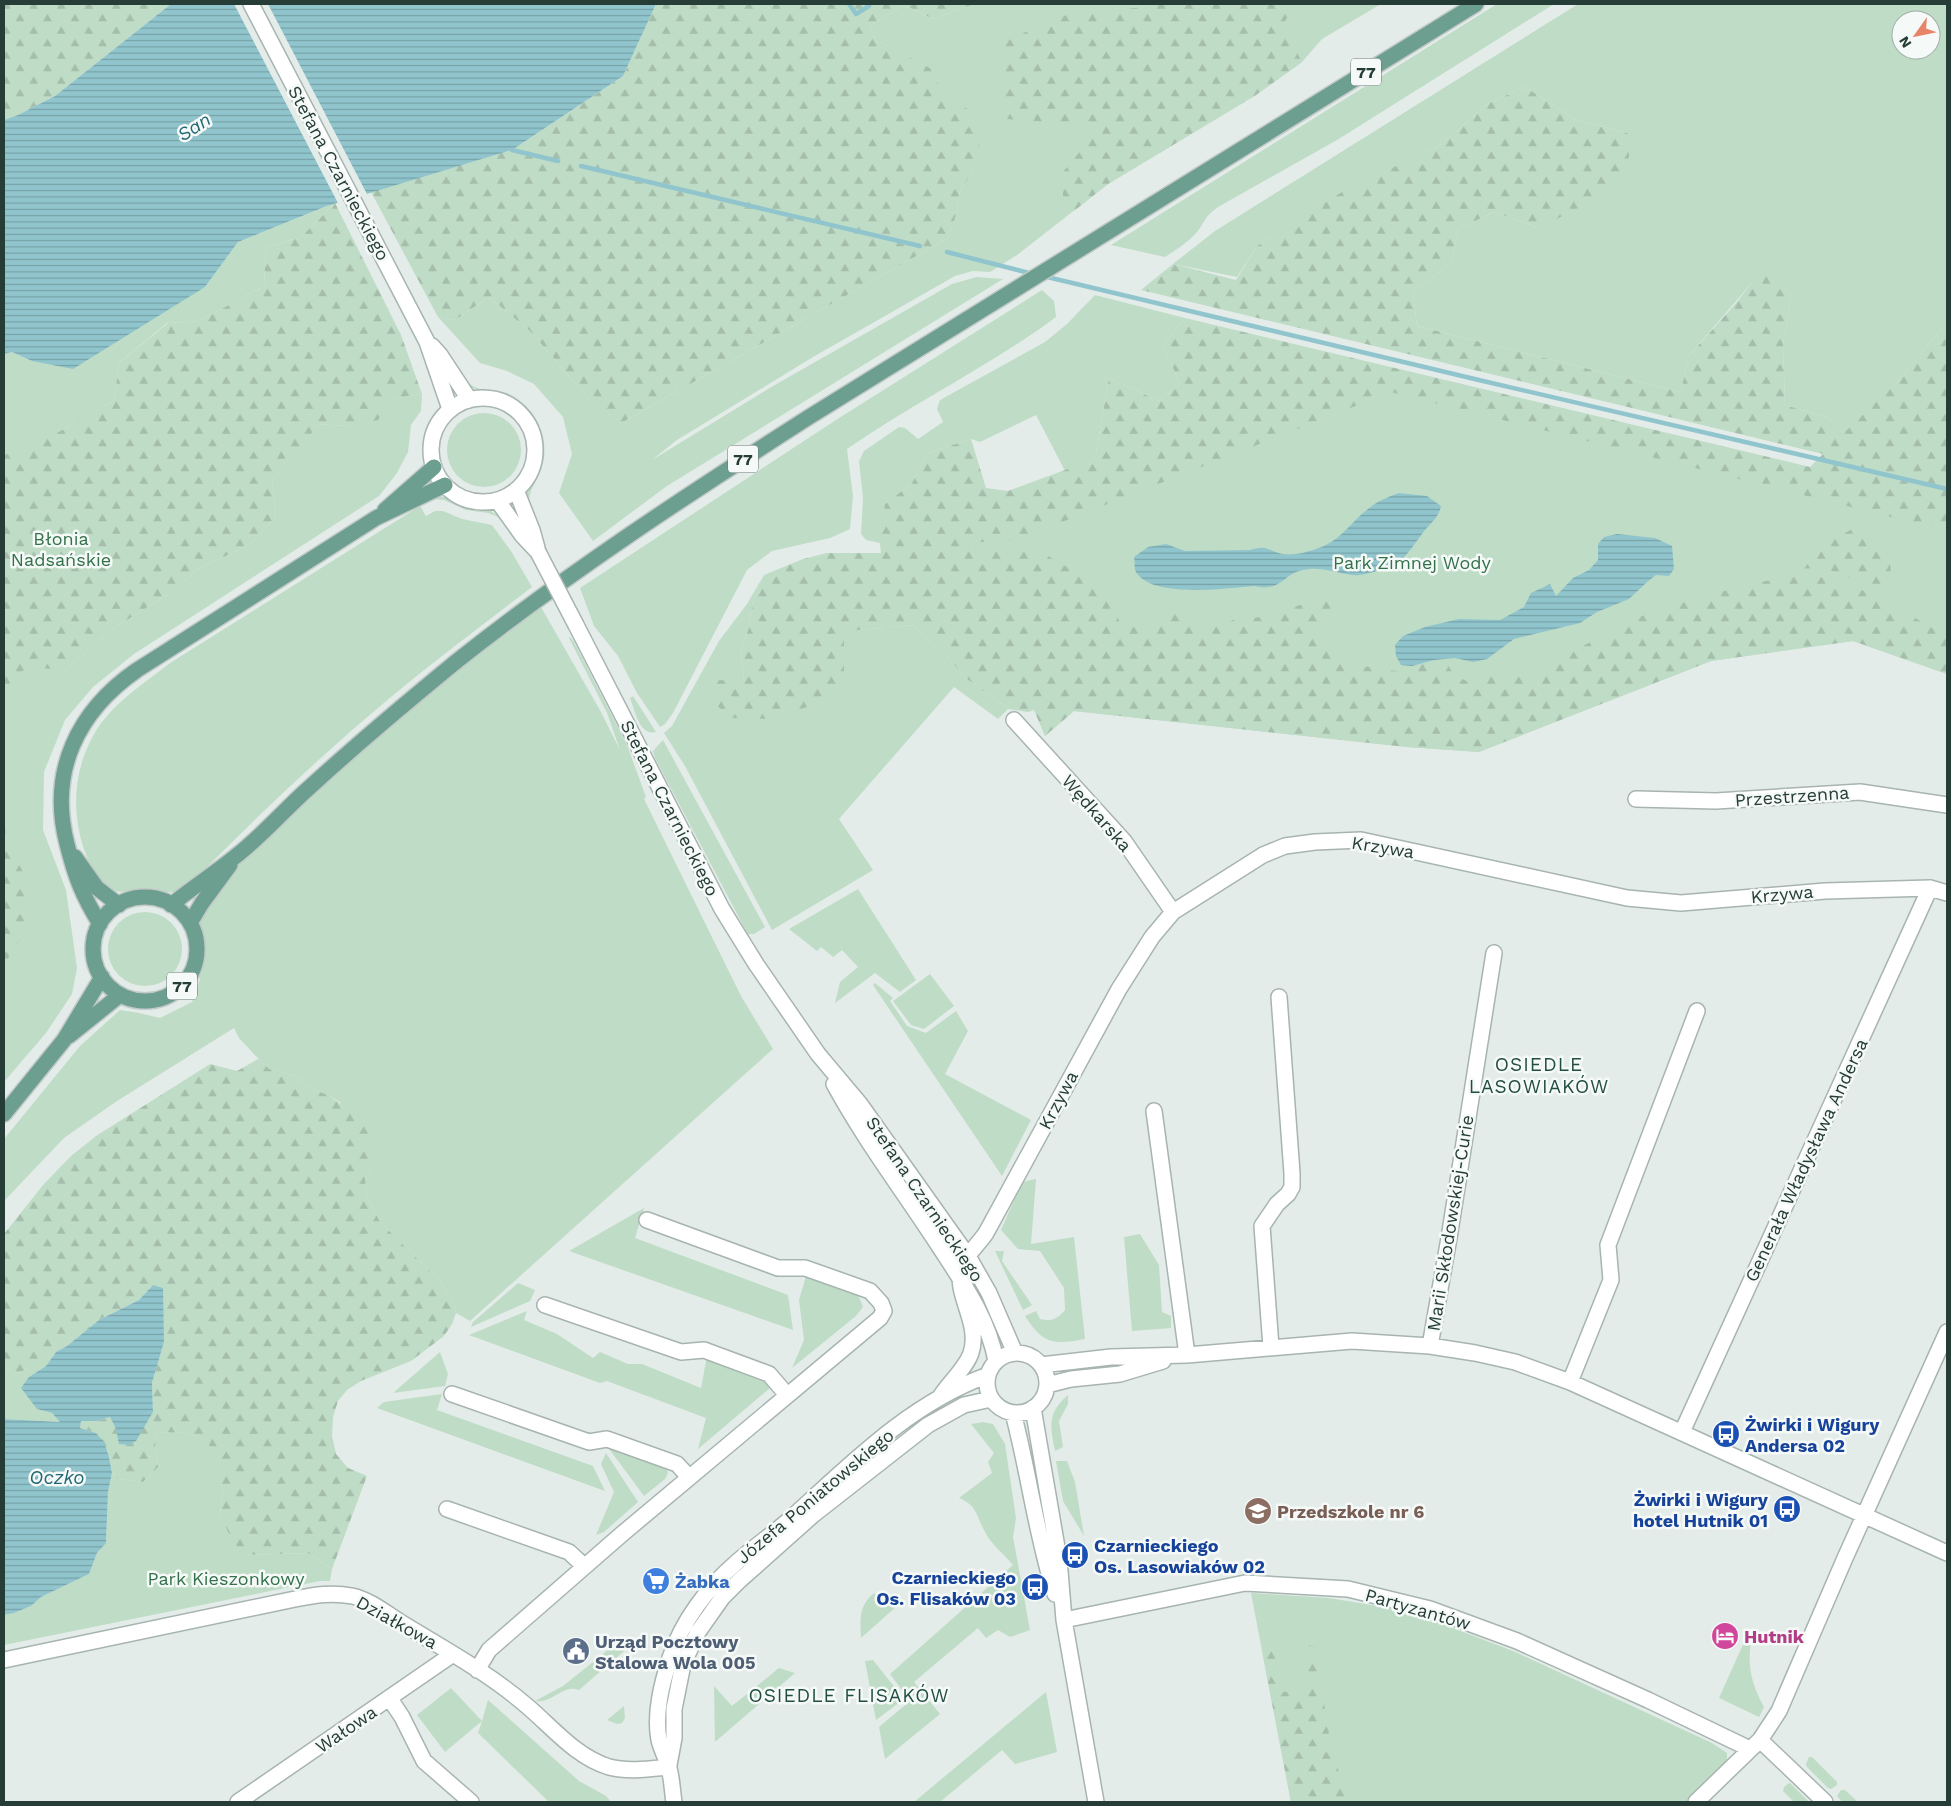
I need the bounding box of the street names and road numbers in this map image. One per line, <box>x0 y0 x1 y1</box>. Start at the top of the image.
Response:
road number: 77 <box>1351 58 1381 86</box>
street label: Stefana Czarnieckiego <box>284 82 394 264</box>
road number: 77 <box>728 446 758 472</box>
street label: Stefana Czarnieckiego <box>616 716 724 900</box>
street label: Wędkarska <box>1058 770 1136 856</box>
street label: Przestrzenna <box>1734 782 1850 810</box>
street label: Krzywa <box>1350 832 1416 862</box>
street label: Krzywa <box>1750 881 1814 907</box>
road number: 77 <box>167 972 197 999</box>
street label: Generała Władysława Andersa <box>1740 1035 1872 1285</box>
street label: Krzywa <box>1034 1067 1082 1133</box>
street label: Stefana Czarnieckiego <box>862 1112 988 1286</box>
street label: Marii Skłodowskiej-Curie <box>1423 1113 1477 1333</box>
street label: Józefa Poniatowskiego <box>732 1424 898 1568</box>
street label: Partyzantów <box>1363 1584 1473 1634</box>
street label: Działkowa <box>353 1591 441 1653</box>
street label: Wałowa <box>312 1701 380 1757</box>

